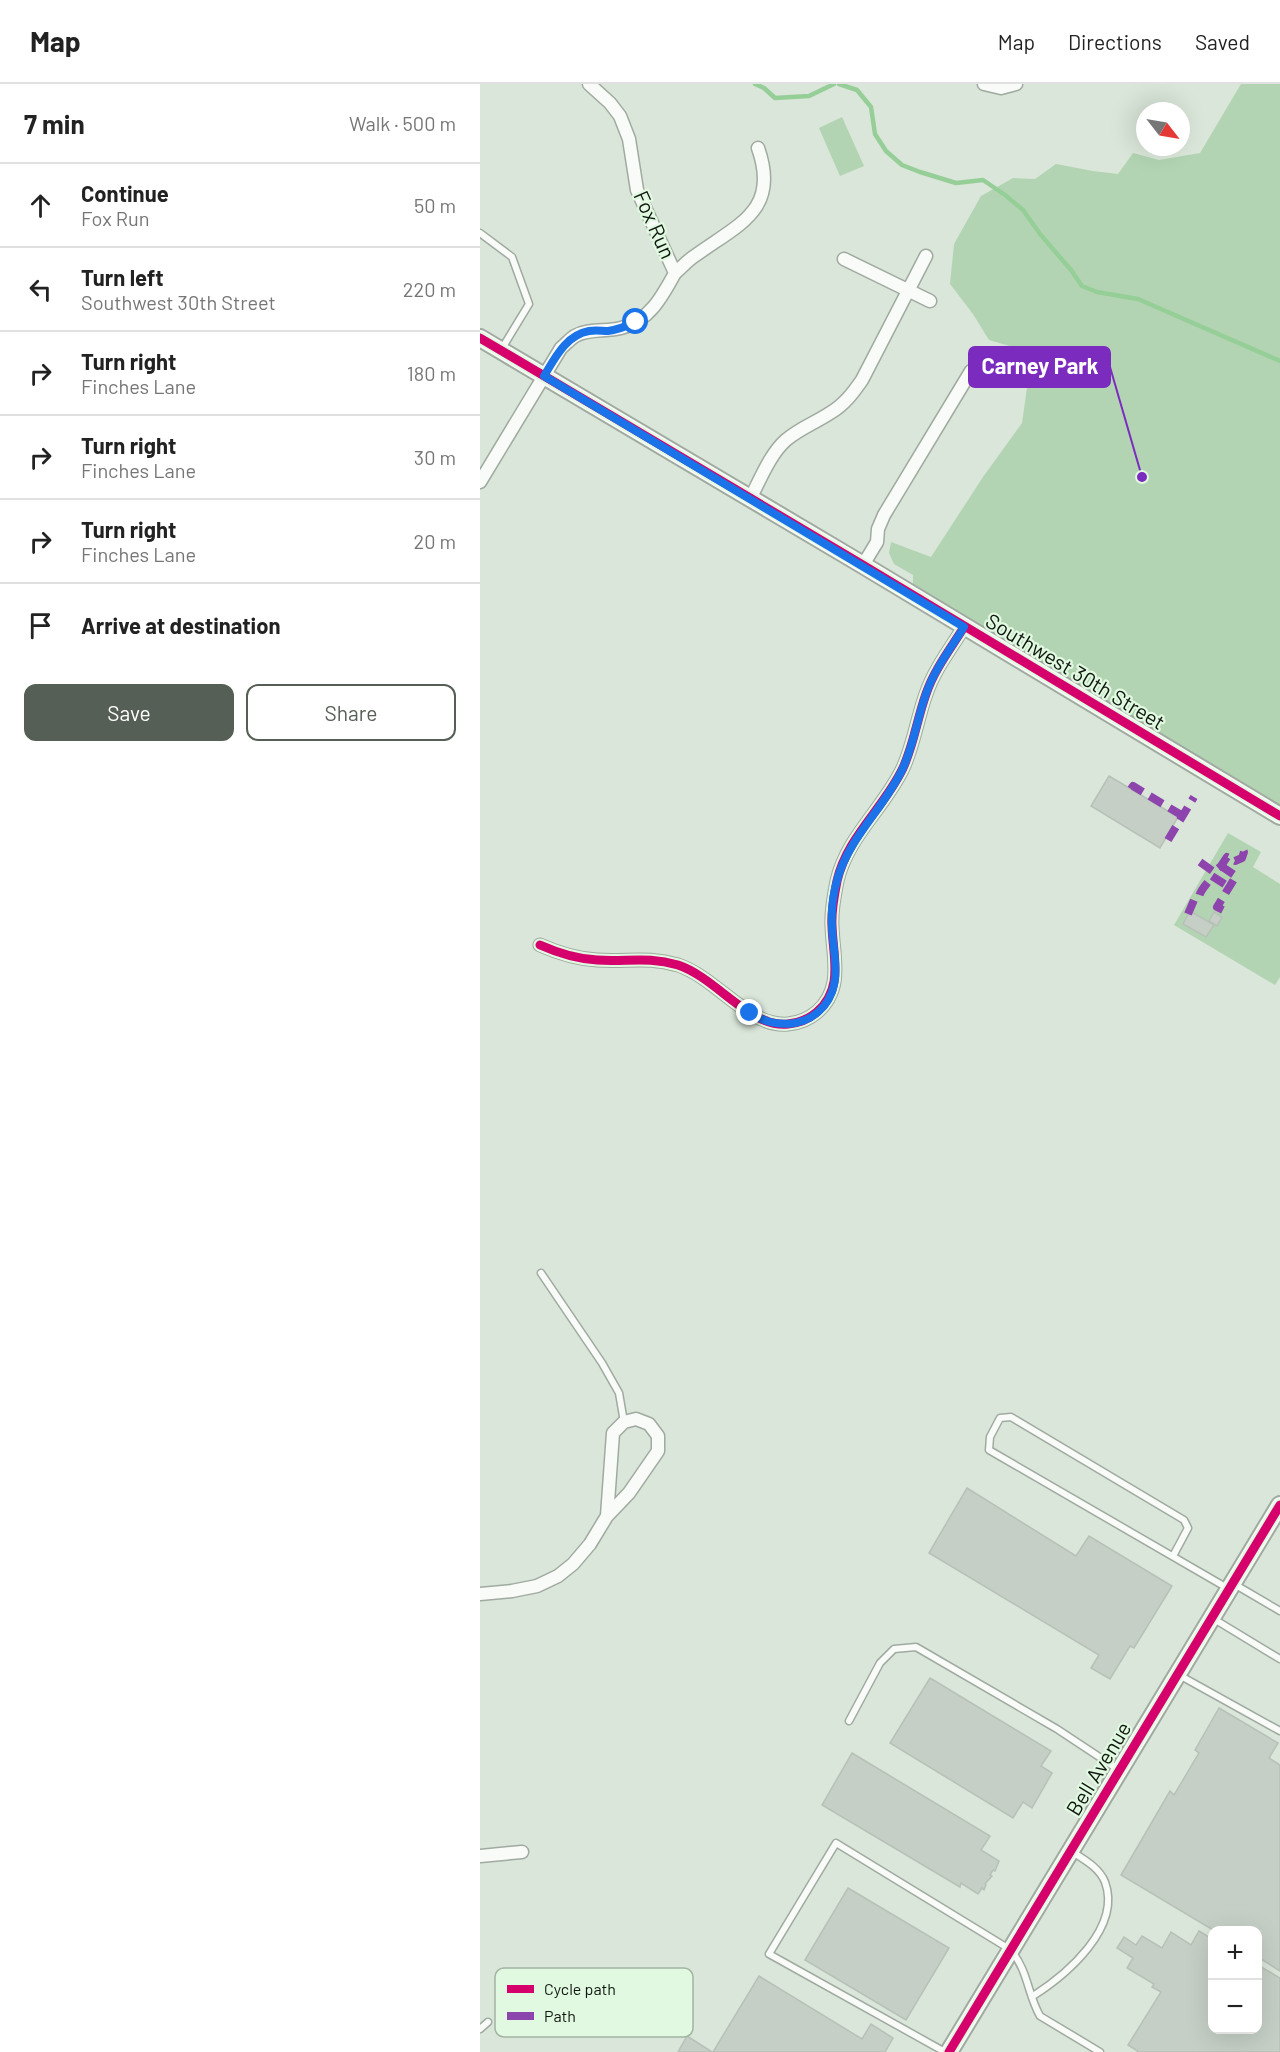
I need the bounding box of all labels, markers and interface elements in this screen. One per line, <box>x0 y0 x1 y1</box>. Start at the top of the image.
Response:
text: Map <box>30 24 81 58</box>
text: Map <box>998 29 1035 54</box>
text: Directions <box>1068 29 1162 54</box>
text: Saved <box>1195 29 1250 54</box>
north arrow <box>1136 102 1190 156</box>
text: 7 min <box>24 108 85 139</box>
text: Walk · 500 m <box>349 111 456 135</box>
text: Continue <box>81 180 169 206</box>
street label: Fox Run <box>629 186 681 262</box>
icon: ahead <box>24 189 57 222</box>
text: 50 m <box>414 193 456 217</box>
text: Fox Run <box>81 206 150 230</box>
text: Turn left <box>81 264 164 290</box>
icon: left <box>24 273 57 306</box>
text: 220 m <box>403 277 456 301</box>
text: Southwest 30th Street <box>81 290 276 314</box>
route start <box>622 308 648 334</box>
callout: Carney Park <box>969 347 1110 387</box>
text: Turn right <box>81 348 176 374</box>
text: Carney Park <box>982 352 1099 378</box>
icon: right <box>24 357 57 390</box>
text: 180 m <box>407 361 456 385</box>
text: Finches Lane <box>81 374 196 398</box>
text: Turn right <box>81 432 176 458</box>
icon: right <box>24 441 57 474</box>
text: 30 m <box>414 445 456 469</box>
text: Finches Lane <box>81 458 196 482</box>
text: Turn right <box>81 516 176 542</box>
icon: right <box>24 525 57 558</box>
text: 20 m <box>413 529 456 553</box>
text: Finches Lane <box>81 542 196 566</box>
street label: Southwest 30th Street <box>982 607 1170 734</box>
icon: arrive <box>24 609 57 642</box>
text: Arrive at destination <box>81 612 280 638</box>
button: Save <box>24 684 234 741</box>
button: Share <box>246 684 456 741</box>
route end <box>736 999 762 1025</box>
street label: Bell Avenue <box>1060 1717 1135 1820</box>
map controls <box>1208 1926 1262 2034</box>
button: + <box>1208 1926 1262 1980</box>
legend <box>495 1968 693 2037</box>
text: Cycle path <box>544 1979 616 1998</box>
button: − <box>1208 1980 1262 2034</box>
text: Path <box>544 2006 576 2025</box>

